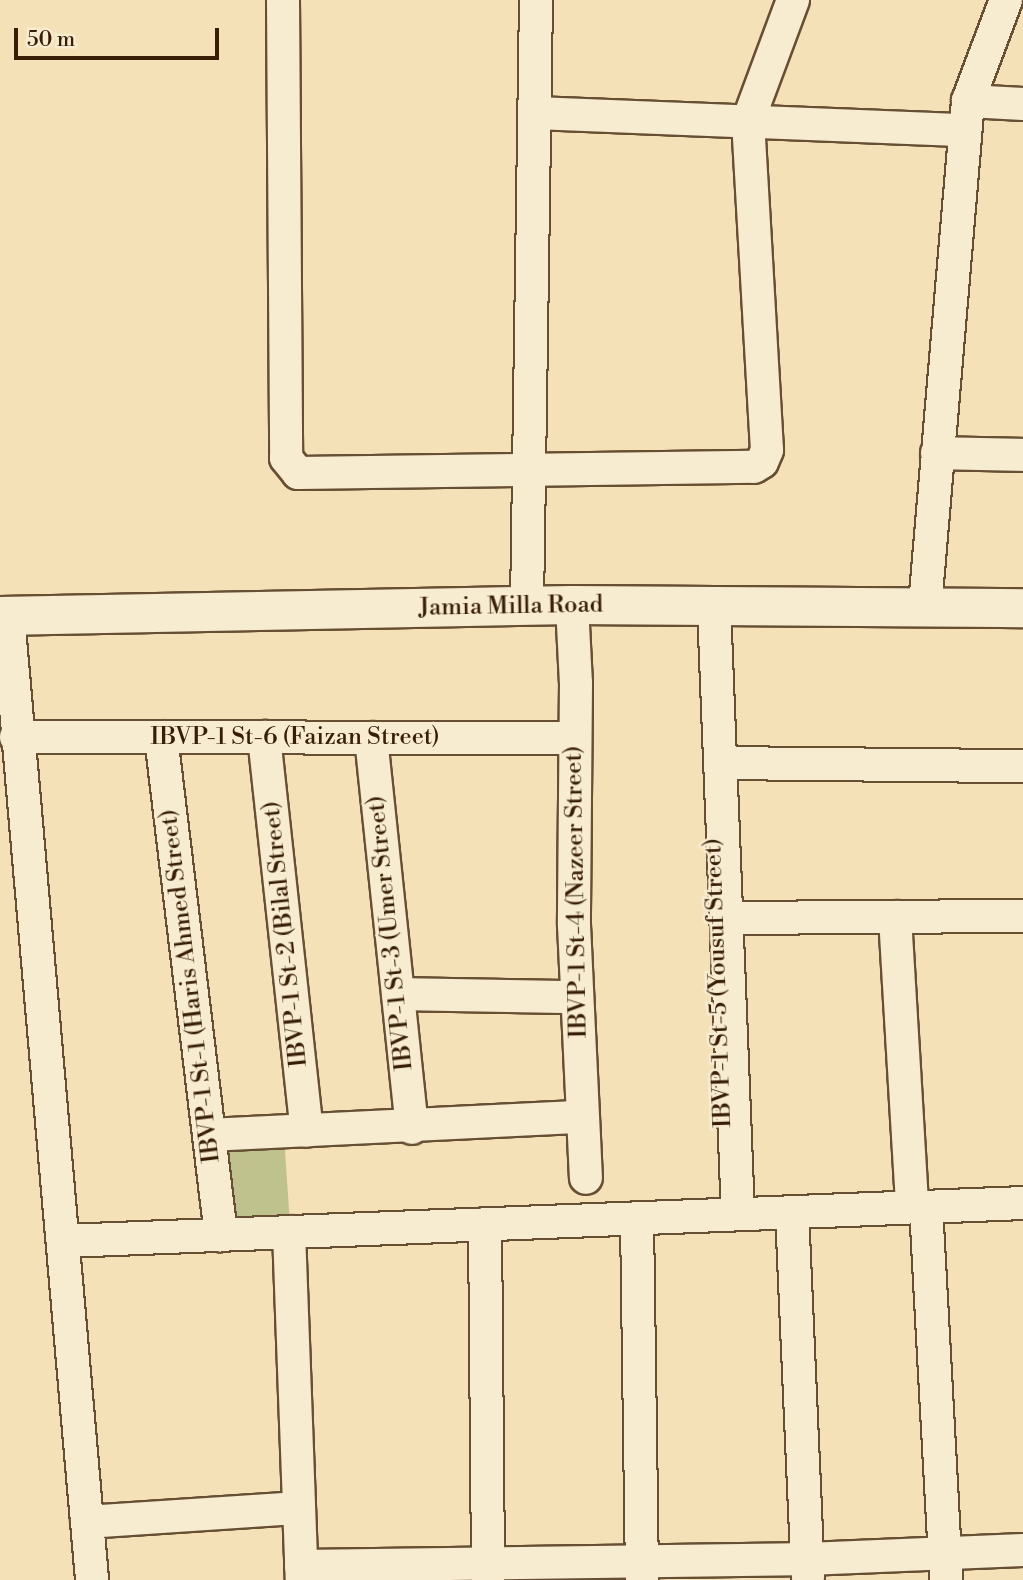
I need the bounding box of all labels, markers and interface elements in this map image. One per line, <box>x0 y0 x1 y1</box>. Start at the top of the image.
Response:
scale bar <box>18 14 222 58</box>
text: 50 m <box>27 27 75 53</box>
street label: Jamia Milla Road <box>419 591 603 623</box>
street label: IBVP-1 St-6 (Faizan Street) <box>150 724 440 752</box>
street label: IBVP-1 St-4 (Nazeer Street) <box>560 745 594 1039</box>
street label: IBVP-1 St-3 (Umer Street) <box>362 794 420 1072</box>
street label: IBVP-1 St-2 (Bilal Street) <box>258 800 314 1068</box>
street label: IBVP-1 St-1 (Haris Ahmed Street) <box>155 808 227 1164</box>
street label: IBVP-1 St-5 (Yousuf Street) <box>700 838 738 1128</box>

